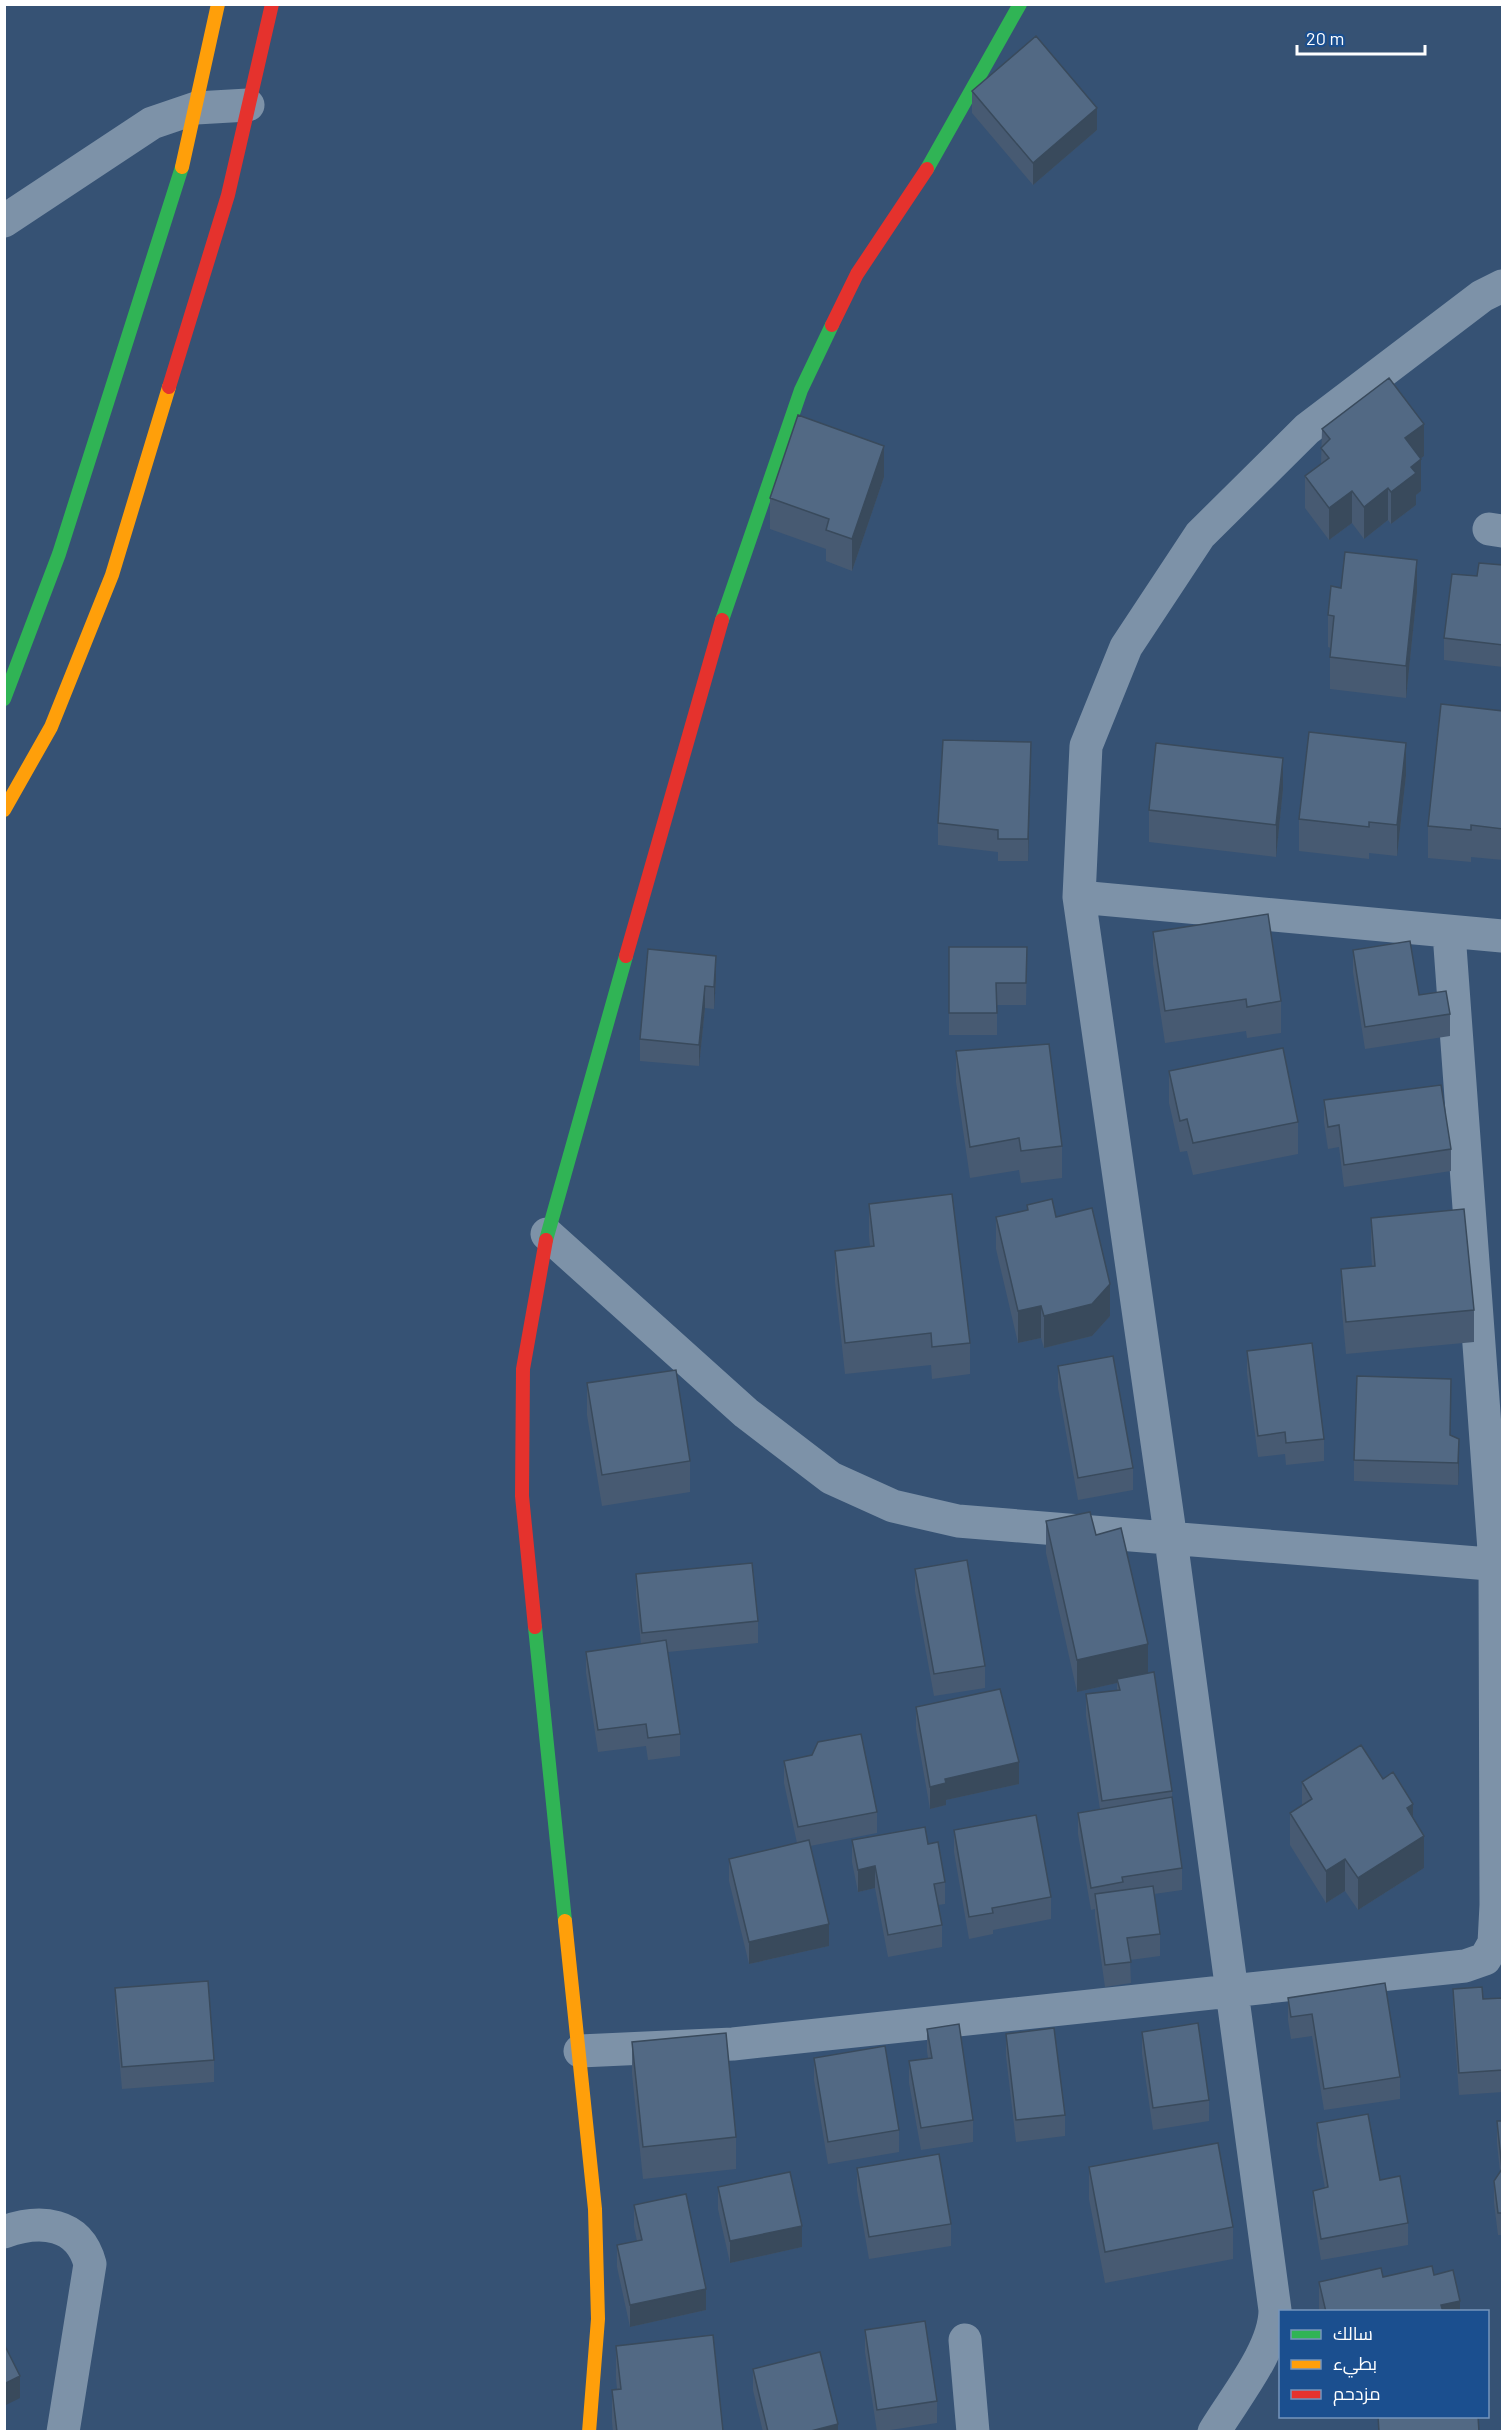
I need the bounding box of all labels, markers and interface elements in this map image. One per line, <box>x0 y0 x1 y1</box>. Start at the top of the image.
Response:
scale bar <box>1297 18 1424 56</box>
text: 20 m <box>1306 27 1344 49</box>
legend <box>1279 2310 1489 2418</box>
text: سالك <box>1333 2322 1373 2344</box>
text: بطيء <box>1333 2352 1377 2378</box>
text: مزدحم <box>1333 2382 1381 2406</box>

